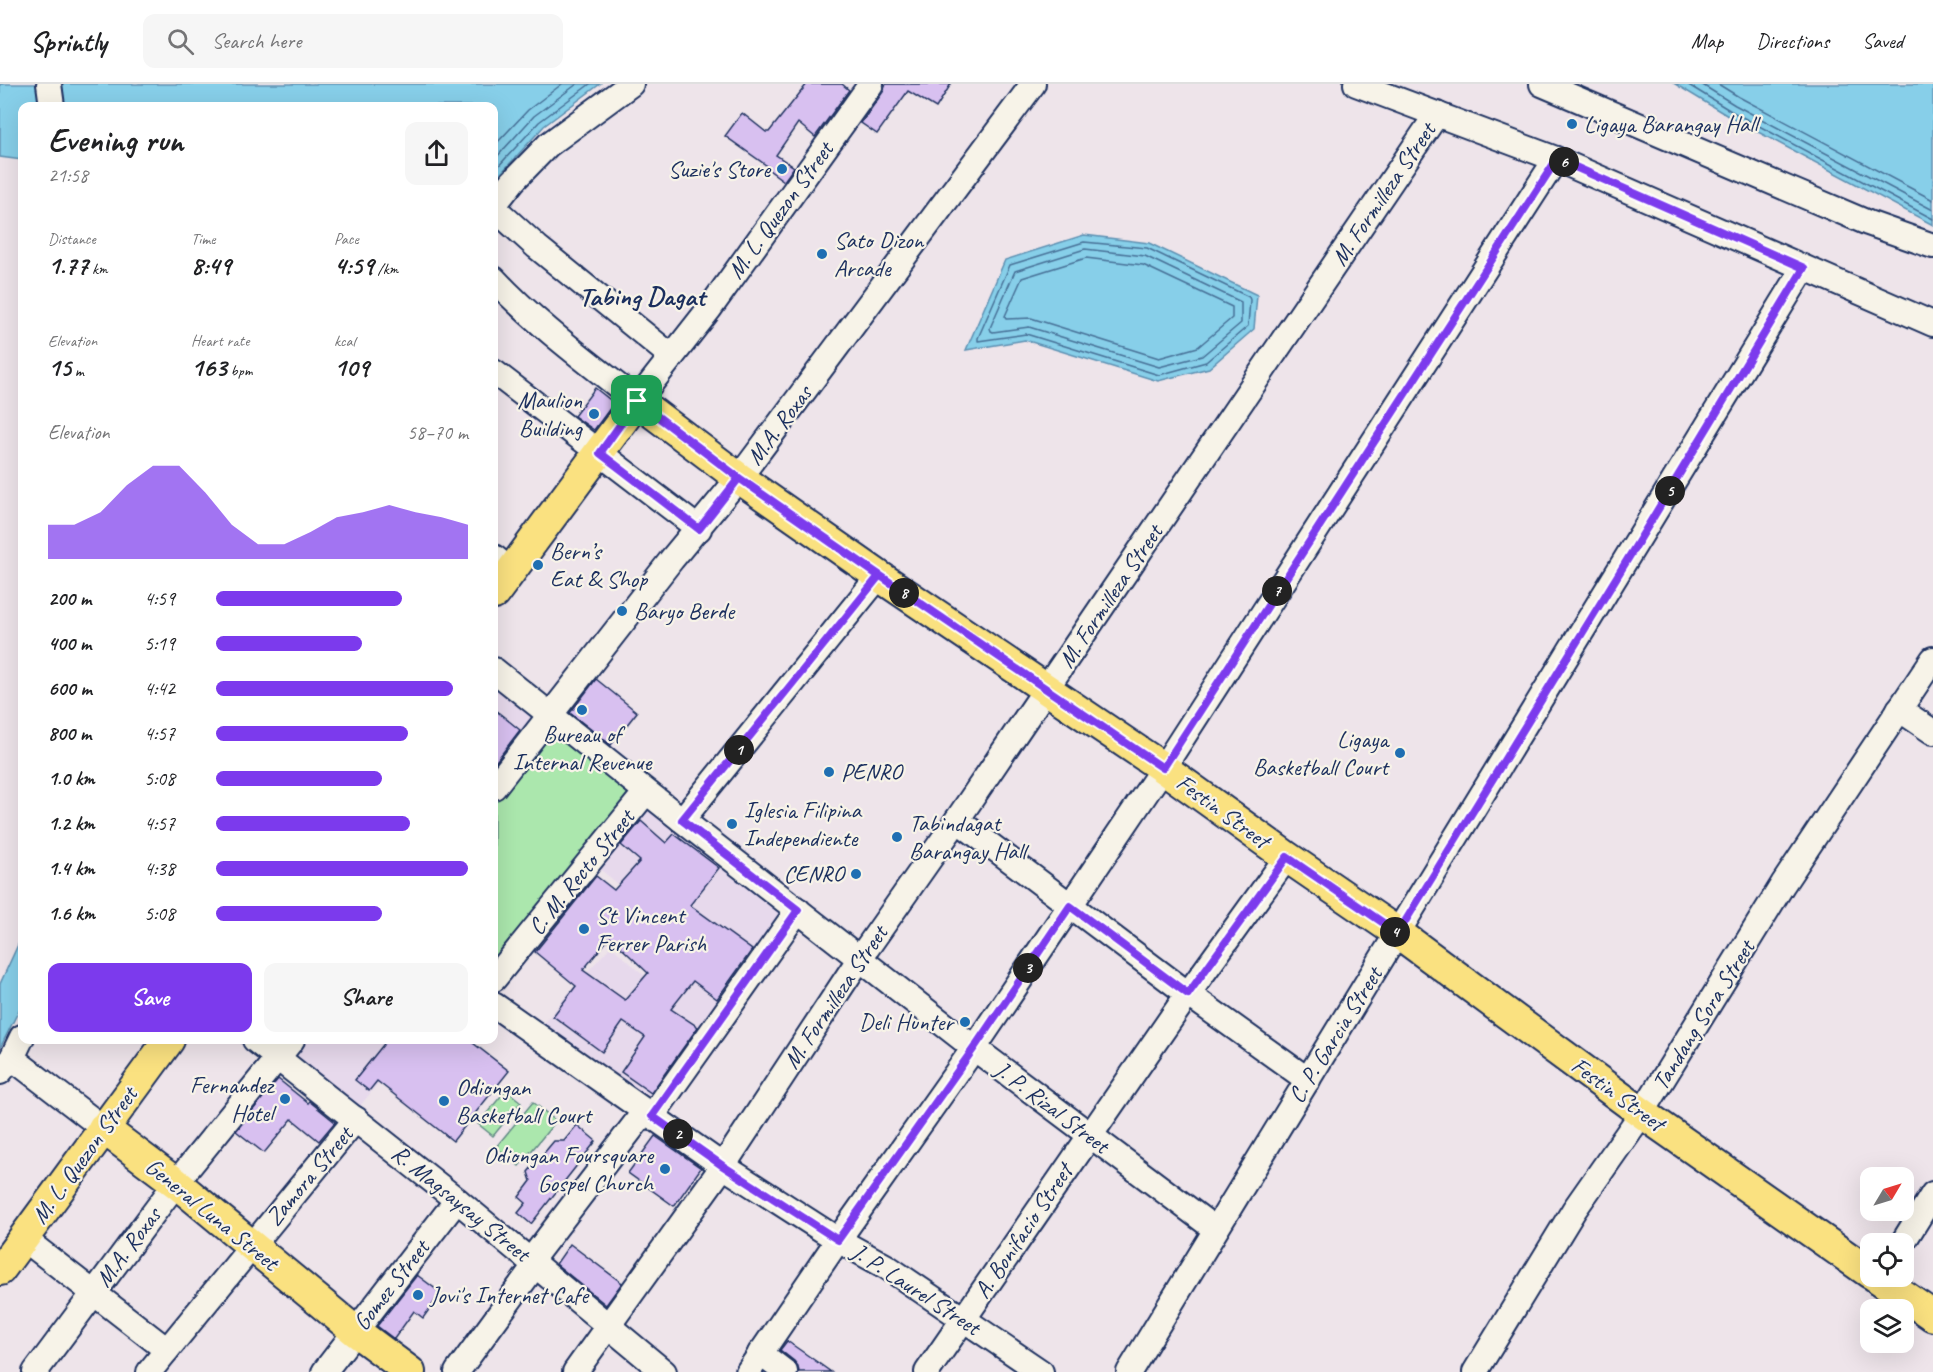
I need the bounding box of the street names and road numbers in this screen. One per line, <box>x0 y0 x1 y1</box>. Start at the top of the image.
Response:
street label: M. Formilleza Street <box>1324 115 1443 271</box>
street label: M. L. Quezon Street <box>720 134 841 284</box>
street label: M.A. Roxas <box>739 378 820 471</box>
street label: M. Formilleza Street <box>1051 517 1170 673</box>
street label: Festin Street <box>1171 767 1278 857</box>
street label: C. M. Recto Street <box>521 802 642 941</box>
street label: M. Formilleza Street <box>776 918 895 1074</box>
street label: Tandang Sora Street <box>1645 933 1762 1096</box>
street label: C. P. Garcia Street <box>1281 960 1390 1109</box>
street label: Festin Street <box>1566 1050 1673 1140</box>
street label: J. P. Rizal Street <box>988 1054 1117 1161</box>
street label: M. L. Quezon Street <box>24 1079 145 1229</box>
street label: Zamora Street <box>259 1119 361 1232</box>
street label: R. Magsaysay Street <box>386 1138 538 1269</box>
street label: General Luna Street <box>139 1151 286 1278</box>
street label: A. Bonifacio Street <box>967 1156 1081 1304</box>
street label: M.A. Roxas <box>88 1200 169 1293</box>
street label: Gomez Street <box>346 1232 437 1336</box>
street label: J. P. Laurel Street <box>845 1236 988 1343</box>

